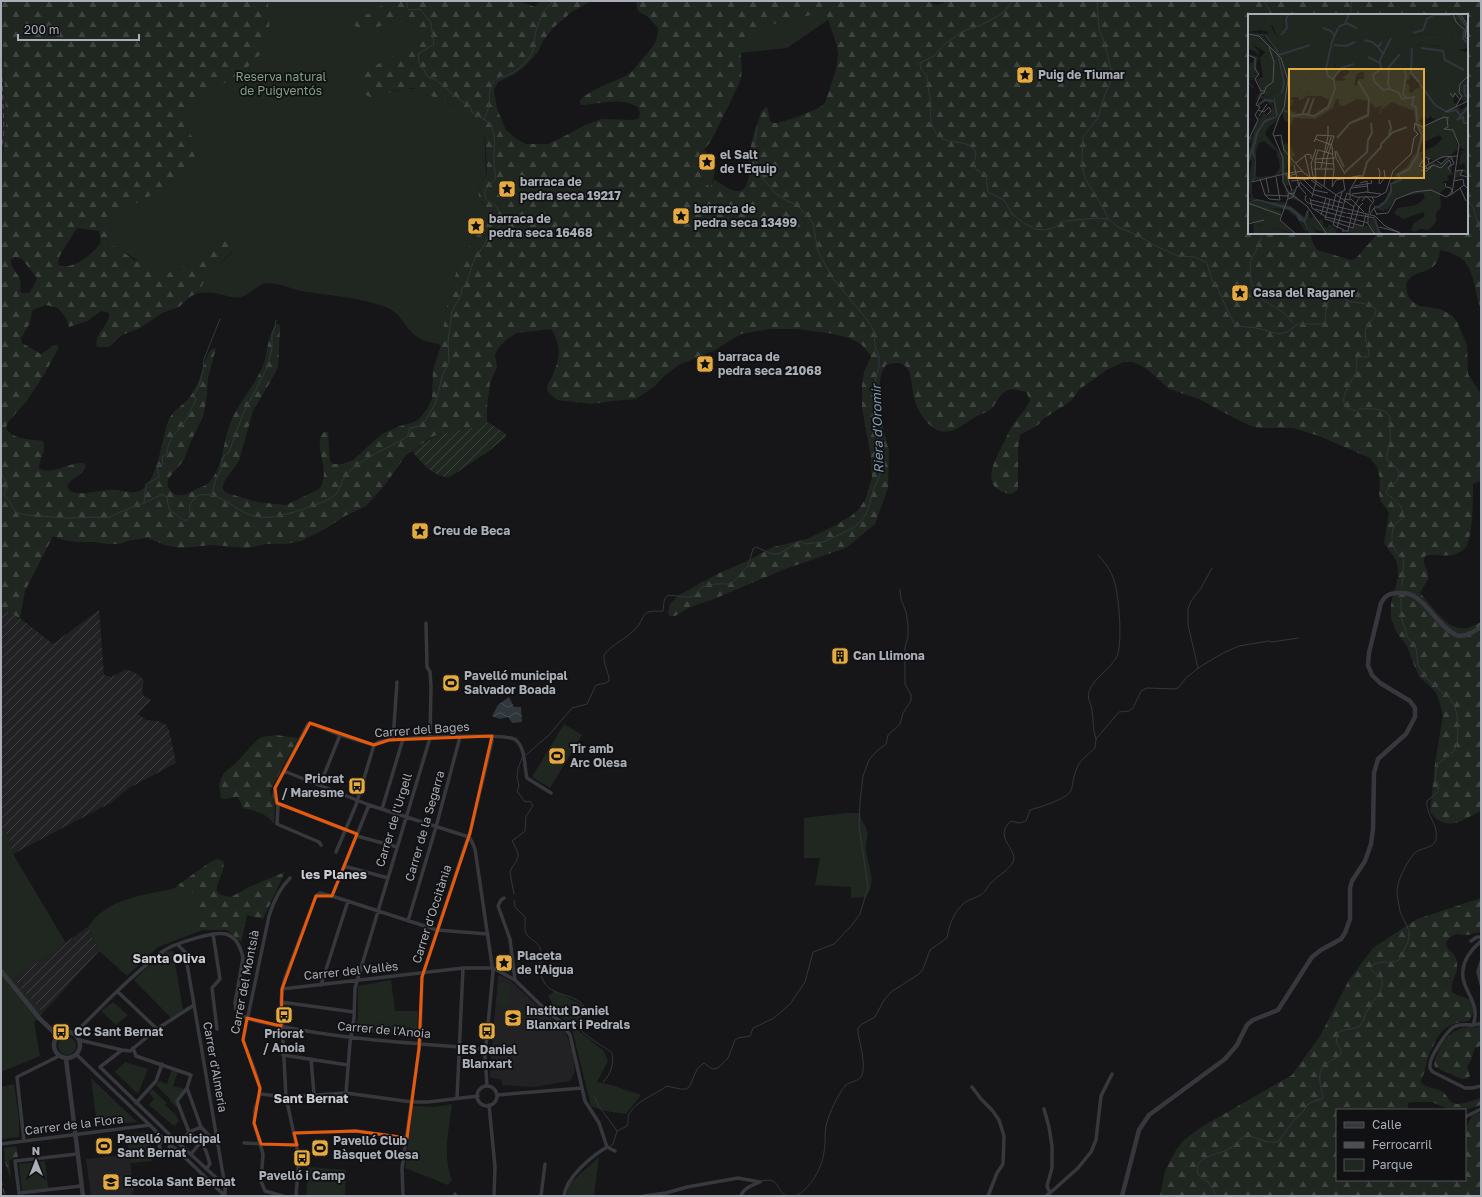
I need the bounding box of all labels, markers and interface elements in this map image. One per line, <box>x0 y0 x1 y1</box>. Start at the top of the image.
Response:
inset map <box>1248 14 1468 234</box>
scale bar <box>18 16 139 42</box>
text: 200 m <box>24 22 59 37</box>
place icon: Puig de Tiumar <box>1015 65 1035 85</box>
place label: Puig de Tiumar <box>1038 67 1125 82</box>
park label: Reserva natural de Puigventós <box>236 69 327 98</box>
place label: el Salt de l'Equip <box>720 147 777 176</box>
place icon: el Salt de l'Equip <box>697 152 717 172</box>
place label: barraca de pedra seca 19217 <box>520 174 621 203</box>
place icon: barraca de pedra seca 19217 <box>497 179 517 199</box>
place label: barraca de pedra seca 13499 <box>694 201 798 230</box>
place icon: barraca de pedra seca 13499 <box>671 206 691 226</box>
place label: barraca de pedra seca 16468 <box>489 211 593 240</box>
place icon: barraca de pedra seca 16468 <box>466 216 486 236</box>
place icon: Casa del Raganer <box>1230 283 1250 303</box>
place label: Casa del Raganer <box>1253 285 1355 300</box>
place label: barraca de pedra seca 21068 <box>718 349 822 378</box>
place icon: barraca de pedra seca 21068 <box>695 354 715 374</box>
water label: Riera d'Oromir <box>867 382 887 474</box>
place icon: Creu de Beca <box>410 521 430 541</box>
place label: Creu de Beca <box>433 523 510 538</box>
building icon: Can Llimona <box>830 646 850 666</box>
place label: Can Llimona <box>853 648 925 663</box>
place label: Pavelló municipal Salvador Boada <box>464 668 568 697</box>
sports icon: Pavelló municipal Salvador Boada <box>441 673 461 693</box>
street label: Carrer del Bages <box>374 719 470 740</box>
place label: Tir amb Arc Olesa <box>570 741 627 770</box>
sports icon: Tir amb Arc Olesa <box>547 746 567 766</box>
street label: Carrer de la Segarra <box>402 769 448 883</box>
place label: Priorat / Maresme <box>282 771 344 800</box>
street label: Carrer de l'Urgell <box>372 771 415 869</box>
bus stop icon: Priorat / Maresme <box>347 776 367 796</box>
street label: Carrer d'Occitània <box>408 863 455 965</box>
district label: les Planes <box>301 866 367 882</box>
street label: Carrer del Montsià <box>227 928 262 1035</box>
place label: Placeta de l'Aigua <box>517 948 573 977</box>
district label: Santa Oliva <box>133 950 206 966</box>
place icon: Placeta de l'Aigua <box>494 953 514 973</box>
street label: Carrer del Vallès <box>303 958 399 983</box>
place label: Institut Daniel Blanxart i Pedrals <box>526 1003 630 1032</box>
bus stop icon: Priorat / Anoia <box>274 1005 294 1025</box>
school or university icon: Institut Daniel Blanxart i Pedrals <box>503 1008 523 1028</box>
street label: Carrer de l'Anoia <box>337 1018 431 1041</box>
street label: Carrer d'Almeria <box>200 1020 231 1113</box>
bus stop icon: IES Daniel Blanxart <box>477 1021 497 1041</box>
bus stop icon: CC Sant Bernat <box>51 1022 71 1042</box>
place label: CC Sant Bernat <box>74 1024 164 1039</box>
place label: Priorat / Anoia <box>263 1026 305 1055</box>
place label: IES Daniel Blanxart <box>457 1042 517 1071</box>
district label: Sant Bernat <box>273 1090 349 1106</box>
legend <box>1336 1109 1466 1181</box>
street label: Carrer de la Flora <box>24 1111 124 1138</box>
text: Calle <box>1372 1117 1402 1132</box>
place label: Pavelló municipal Sant Bernat <box>117 1131 221 1160</box>
place label: Pavelló Club Bàsquet Olesa <box>333 1133 418 1162</box>
sports icon: Pavelló municipal Sant Bernat <box>94 1136 114 1156</box>
text: Ferrocarril <box>1372 1137 1432 1152</box>
sports icon: Pavelló Club Bàsquet Olesa <box>310 1138 330 1158</box>
north arrow <box>16 1141 56 1181</box>
text: N <box>32 1144 40 1157</box>
bus stop icon: Pavelló i Camp <box>292 1148 312 1168</box>
text: Parque <box>1372 1157 1413 1172</box>
place label: Pavelló i Camp <box>259 1168 346 1183</box>
school or university icon: Escola Sant Bernat <box>101 1172 121 1192</box>
place label: Escola Sant Bernat <box>124 1174 236 1189</box>

